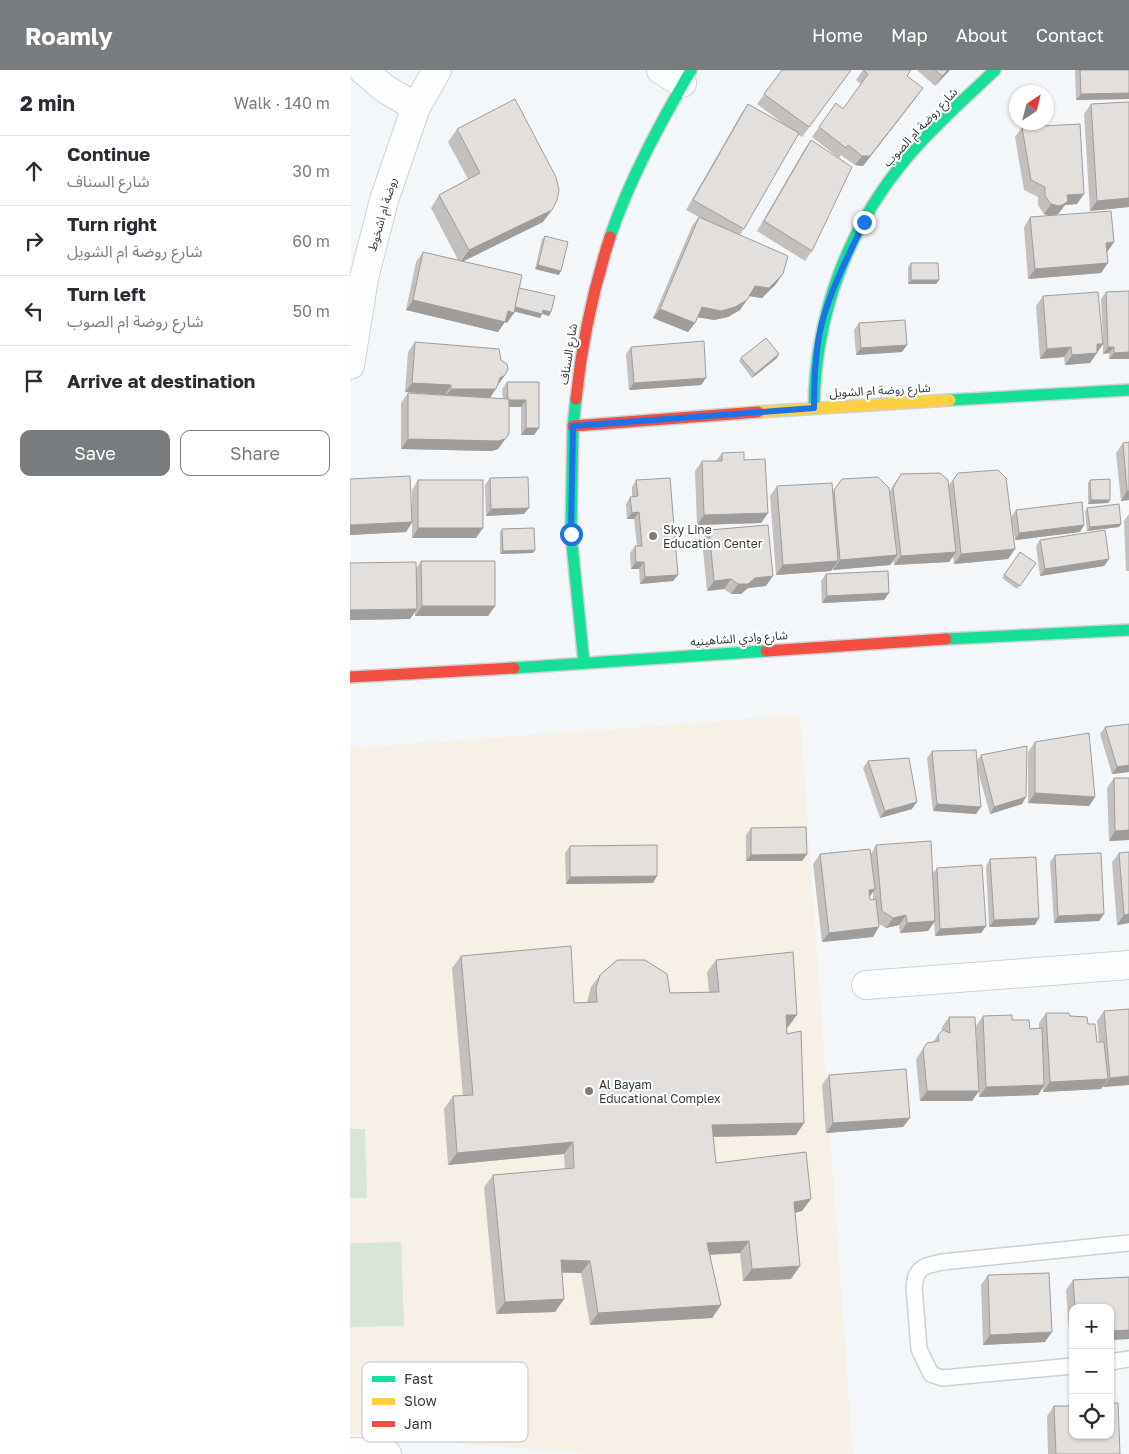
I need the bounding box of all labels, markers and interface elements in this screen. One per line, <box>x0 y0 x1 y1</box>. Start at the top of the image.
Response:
text: Roamly <box>25 21 113 50</box>
text: Home <box>812 24 863 46</box>
text: Map <box>891 24 928 46</box>
text: About <box>956 24 1008 46</box>
text: Contact <box>1036 24 1104 46</box>
street label: شارع روضة ام الصوب <box>880 84 962 171</box>
north arrow <box>1009 85 1054 130</box>
text: 2 min <box>20 90 75 116</box>
text: Walk · 140 m <box>234 93 330 113</box>
text: Continue <box>67 142 150 165</box>
icon: ahead <box>20 157 48 185</box>
text: 30 m <box>293 161 330 181</box>
text: شارع السناف <box>67 171 150 191</box>
street label: روضة ام اشخوط <box>364 175 402 253</box>
route end <box>853 211 876 234</box>
text: Turn right <box>67 212 157 235</box>
icon: right <box>20 227 48 255</box>
text: 60 m <box>292 231 330 251</box>
text: شارع روضة ام الشويل <box>67 241 203 261</box>
text: Turn left <box>67 282 146 305</box>
icon: left <box>20 297 48 325</box>
text: 50 m <box>293 301 330 321</box>
text: شارع روضة ام الصوب <box>67 311 204 331</box>
street label: شارع السناف <box>556 322 582 386</box>
icon: arrive <box>20 367 48 395</box>
text: Arrive at destination <box>67 369 255 392</box>
street label: شارع روضة ام الشويل <box>829 380 931 402</box>
button: Save <box>20 430 170 476</box>
button: Share <box>180 430 330 476</box>
place label: Sky Line Education Center <box>663 522 763 551</box>
route start <box>560 523 583 546</box>
marker: Sky Line Education Center <box>647 530 659 542</box>
street label: شارع وادي الشاهينيه <box>690 627 789 652</box>
place label: Al Bayam Educational Complex <box>599 1077 721 1106</box>
marker: Al Bayam Educational Complex <box>583 1085 595 1097</box>
map controls <box>1069 1304 1114 1439</box>
button: + <box>1069 1304 1114 1349</box>
button: − <box>1069 1349 1114 1394</box>
legend <box>362 1362 528 1442</box>
text: Fast <box>404 1370 433 1387</box>
text: Slow <box>404 1392 437 1409</box>
button: locate <box>1069 1394 1114 1439</box>
text: Jam <box>404 1415 432 1432</box>

